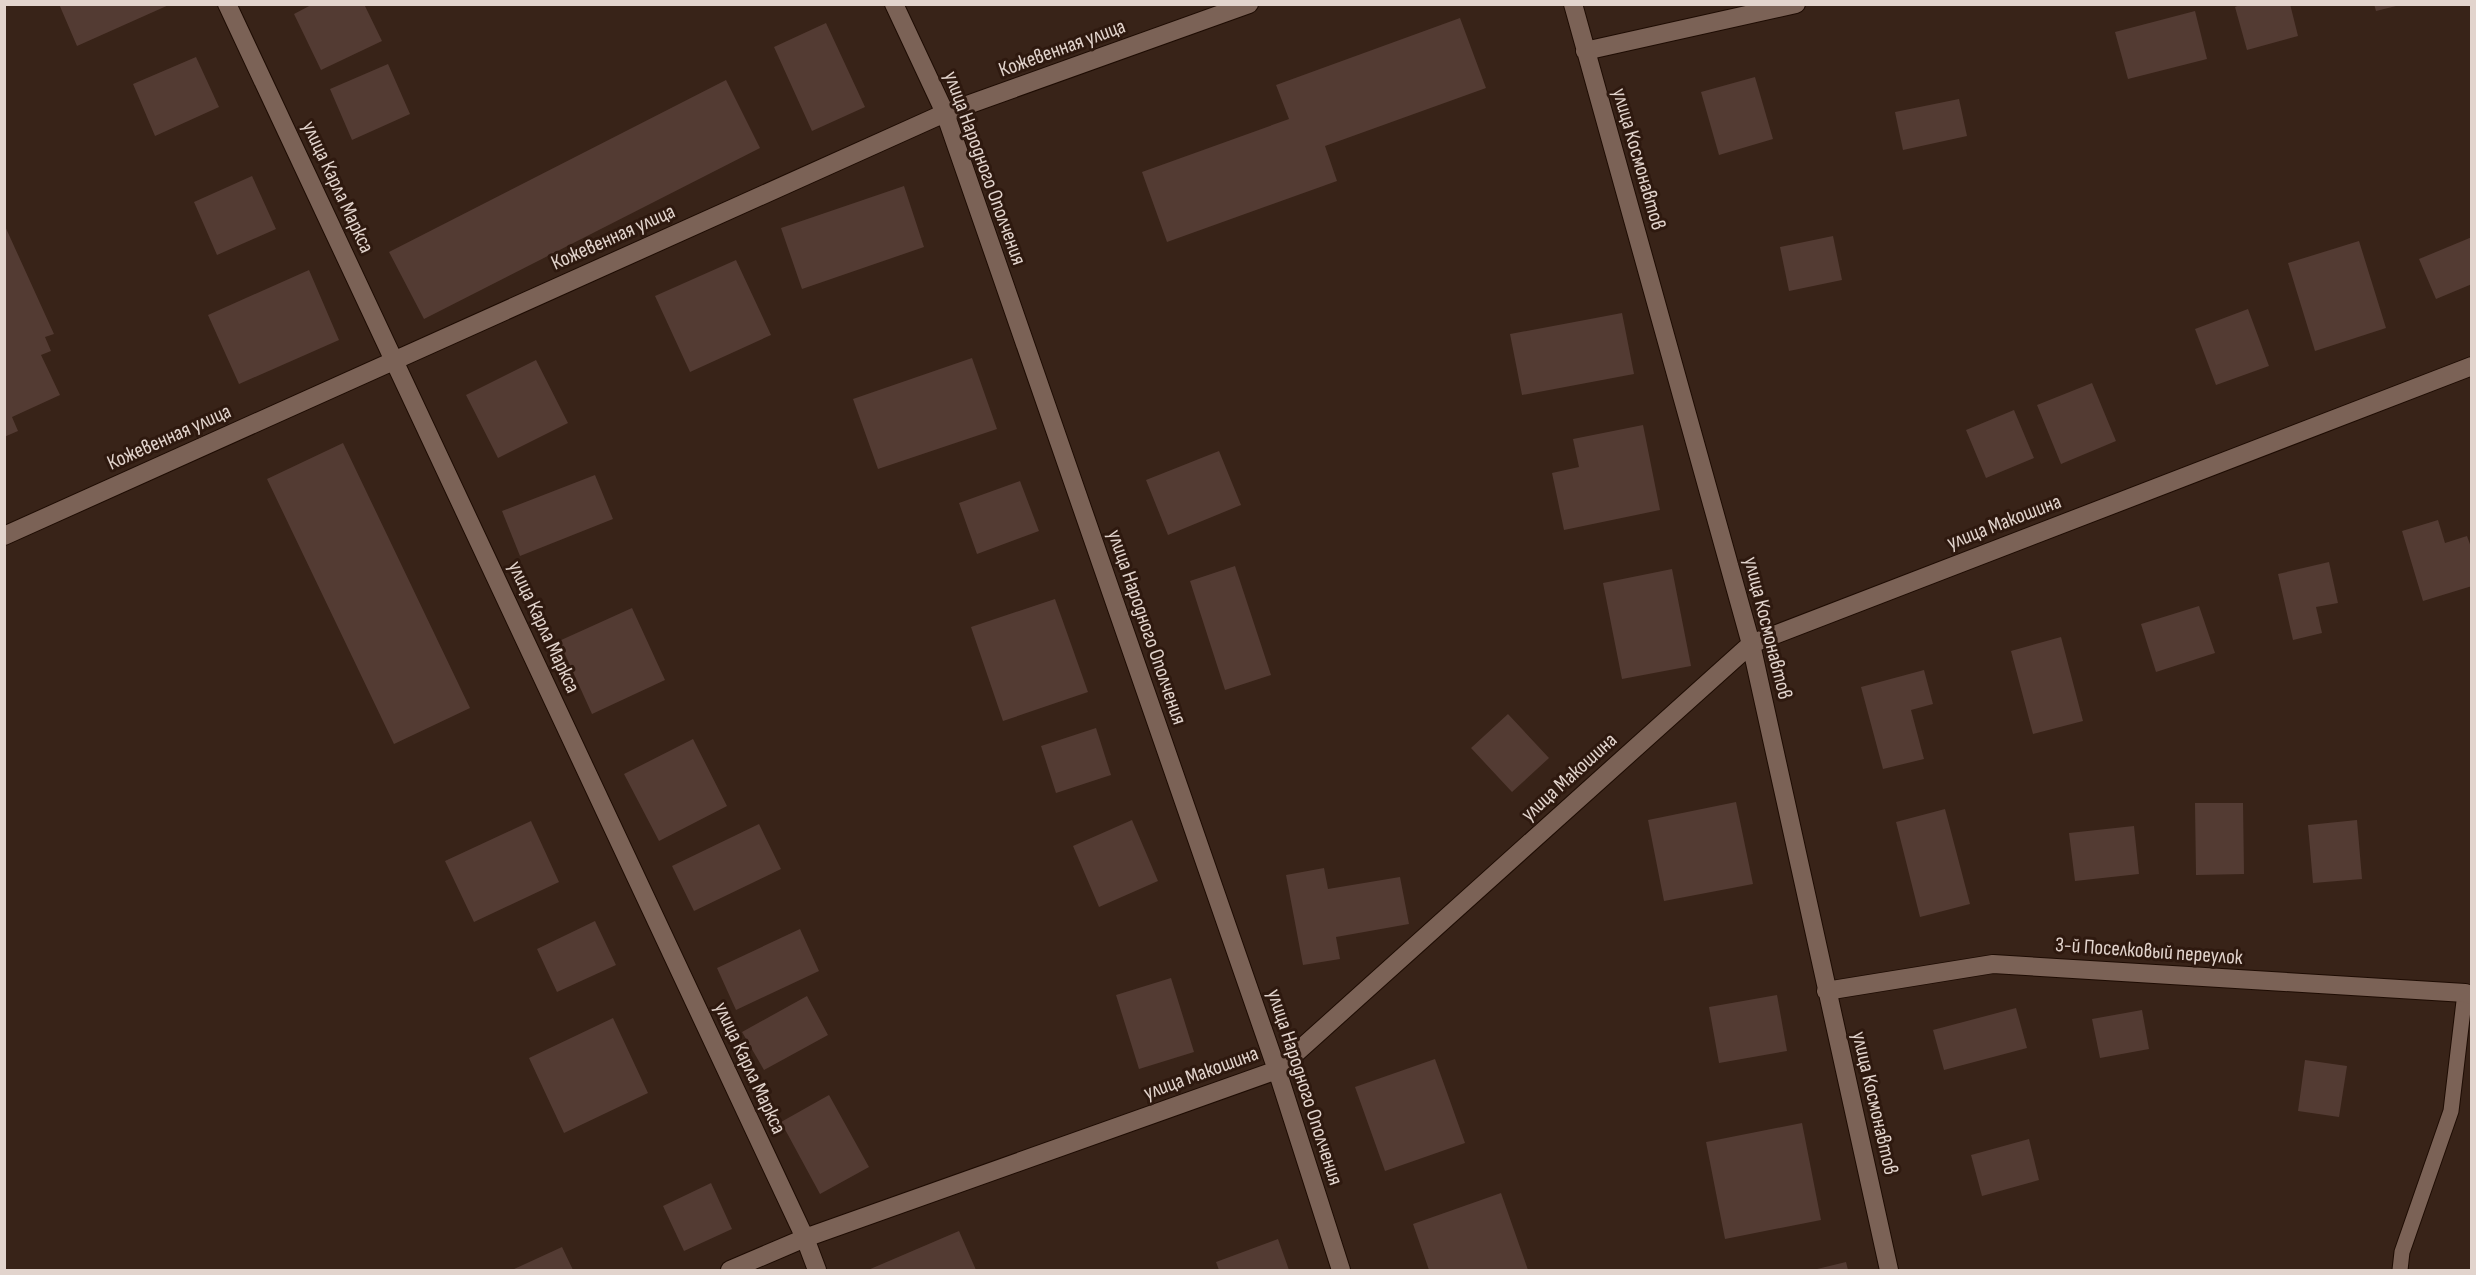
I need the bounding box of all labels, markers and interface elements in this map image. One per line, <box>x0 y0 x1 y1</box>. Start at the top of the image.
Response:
street label: Кожевенная улица <box>995 14 1129 82</box>
street label: улица Народного Ополчения <box>938 68 1032 268</box>
street label: улица Космонавтов <box>1607 85 1671 233</box>
street label: улица Карла Маркса <box>296 117 380 257</box>
street label: Кожевенная улица <box>547 199 679 275</box>
street label: Кожевенная улица <box>103 399 235 475</box>
street label: улица Макошина <box>1943 489 2065 555</box>
street label: улица Народного Ополчения <box>1102 526 1192 728</box>
street label: улица Космонавтов <box>1738 554 1798 702</box>
street label: улица Карла Маркса <box>502 557 586 697</box>
street label: улица Макошина <box>1516 727 1622 827</box>
street label: 3-й Поселковый переулок <box>2054 932 2244 970</box>
street label: улица Народного Ополчения <box>1262 986 1348 1188</box>
street label: улица Карла Маркса <box>708 998 792 1138</box>
street label: улица Космонавтов <box>1846 1029 1904 1177</box>
street label: улица Макошина <box>1140 1041 1262 1105</box>

